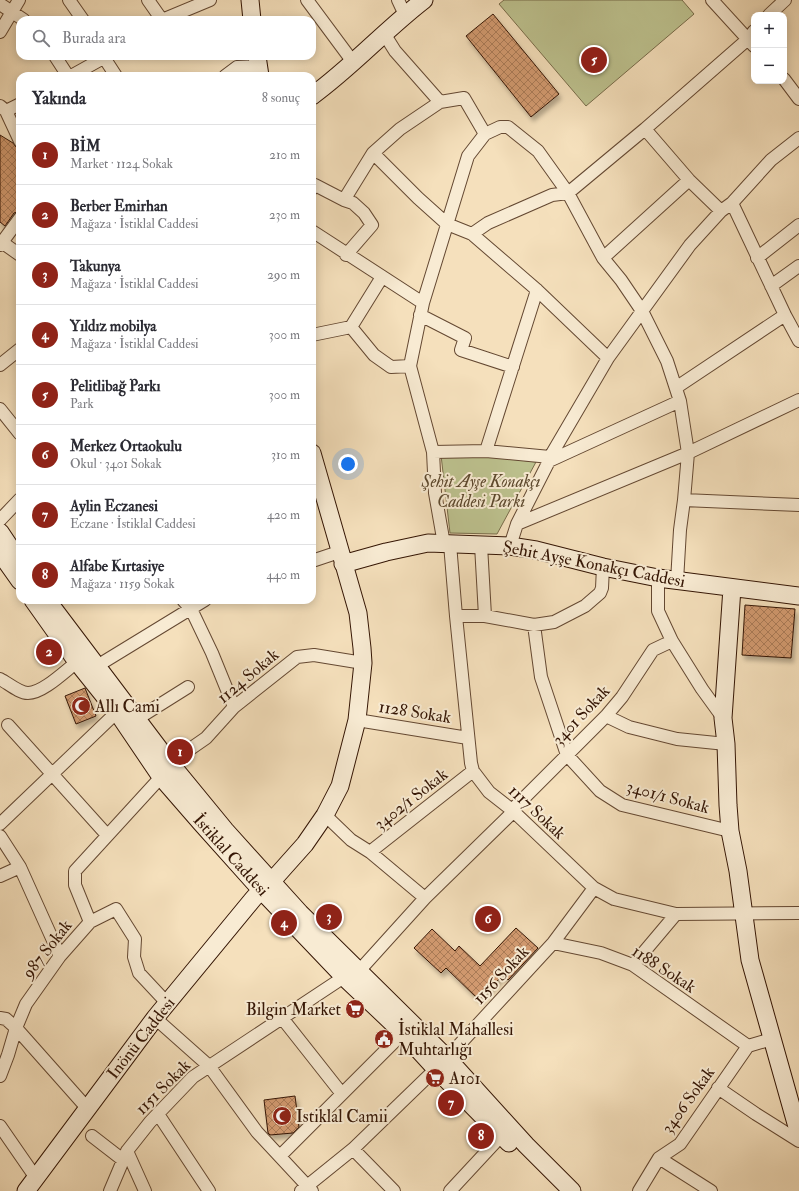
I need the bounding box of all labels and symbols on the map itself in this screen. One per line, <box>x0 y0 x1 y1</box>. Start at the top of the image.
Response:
pin: 5 <box>581 45 607 75</box>
your location <box>338 454 358 474</box>
park label: Şehit Ayşe Konakçı Caddesi Parkı <box>421 471 540 512</box>
street label: Şehit Ayşe Konakçı Caddesi <box>501 536 687 593</box>
pin: 2 <box>36 637 62 667</box>
street label: 1124 Sokak <box>213 644 283 708</box>
street label: 3401 Sokak <box>548 681 614 749</box>
mosque icon: Allı Cami <box>70 695 92 717</box>
place label: Allı Cami <box>94 696 160 717</box>
street label: 1128 Sokak <box>377 696 453 728</box>
pin: 1 <box>167 737 193 767</box>
street label: 3402/1 Sokak <box>370 764 452 834</box>
street label: 3401/1 Sokak <box>624 776 712 818</box>
street label: 1117 Sokak <box>504 780 570 844</box>
street label: İstiklal Caddesi <box>188 809 275 901</box>
pin: 3 <box>316 902 342 932</box>
pin: 6 <box>475 904 501 934</box>
pin: 4 <box>271 908 297 938</box>
street label: 987 Sokak <box>16 915 76 984</box>
street label: 1188 Sokak <box>628 940 700 998</box>
street label: 1156 Sokak <box>469 941 533 1009</box>
street label: Inönü Caddesi <box>102 992 180 1083</box>
supermarket icon: Bilgin Market <box>344 998 366 1020</box>
place label: Bilgin Market <box>246 999 341 1020</box>
place label: İstiklal Mahallesi Muhtarlığı <box>398 1018 514 1060</box>
public building icon: İstiklal Mahallesi Muhtarlığı <box>373 1028 395 1050</box>
street label: 1151 Sokak <box>131 1055 195 1119</box>
street label: 3406 Sokak <box>657 1063 719 1137</box>
supermarket icon: A101 <box>424 1067 446 1089</box>
place label: A101 <box>448 1068 480 1089</box>
pin: 7 <box>438 1088 464 1118</box>
mosque icon: Istiklal Camii <box>271 1105 293 1127</box>
place label: Istiklal Camii <box>296 1106 388 1127</box>
pin: 8 <box>468 1121 494 1151</box>

